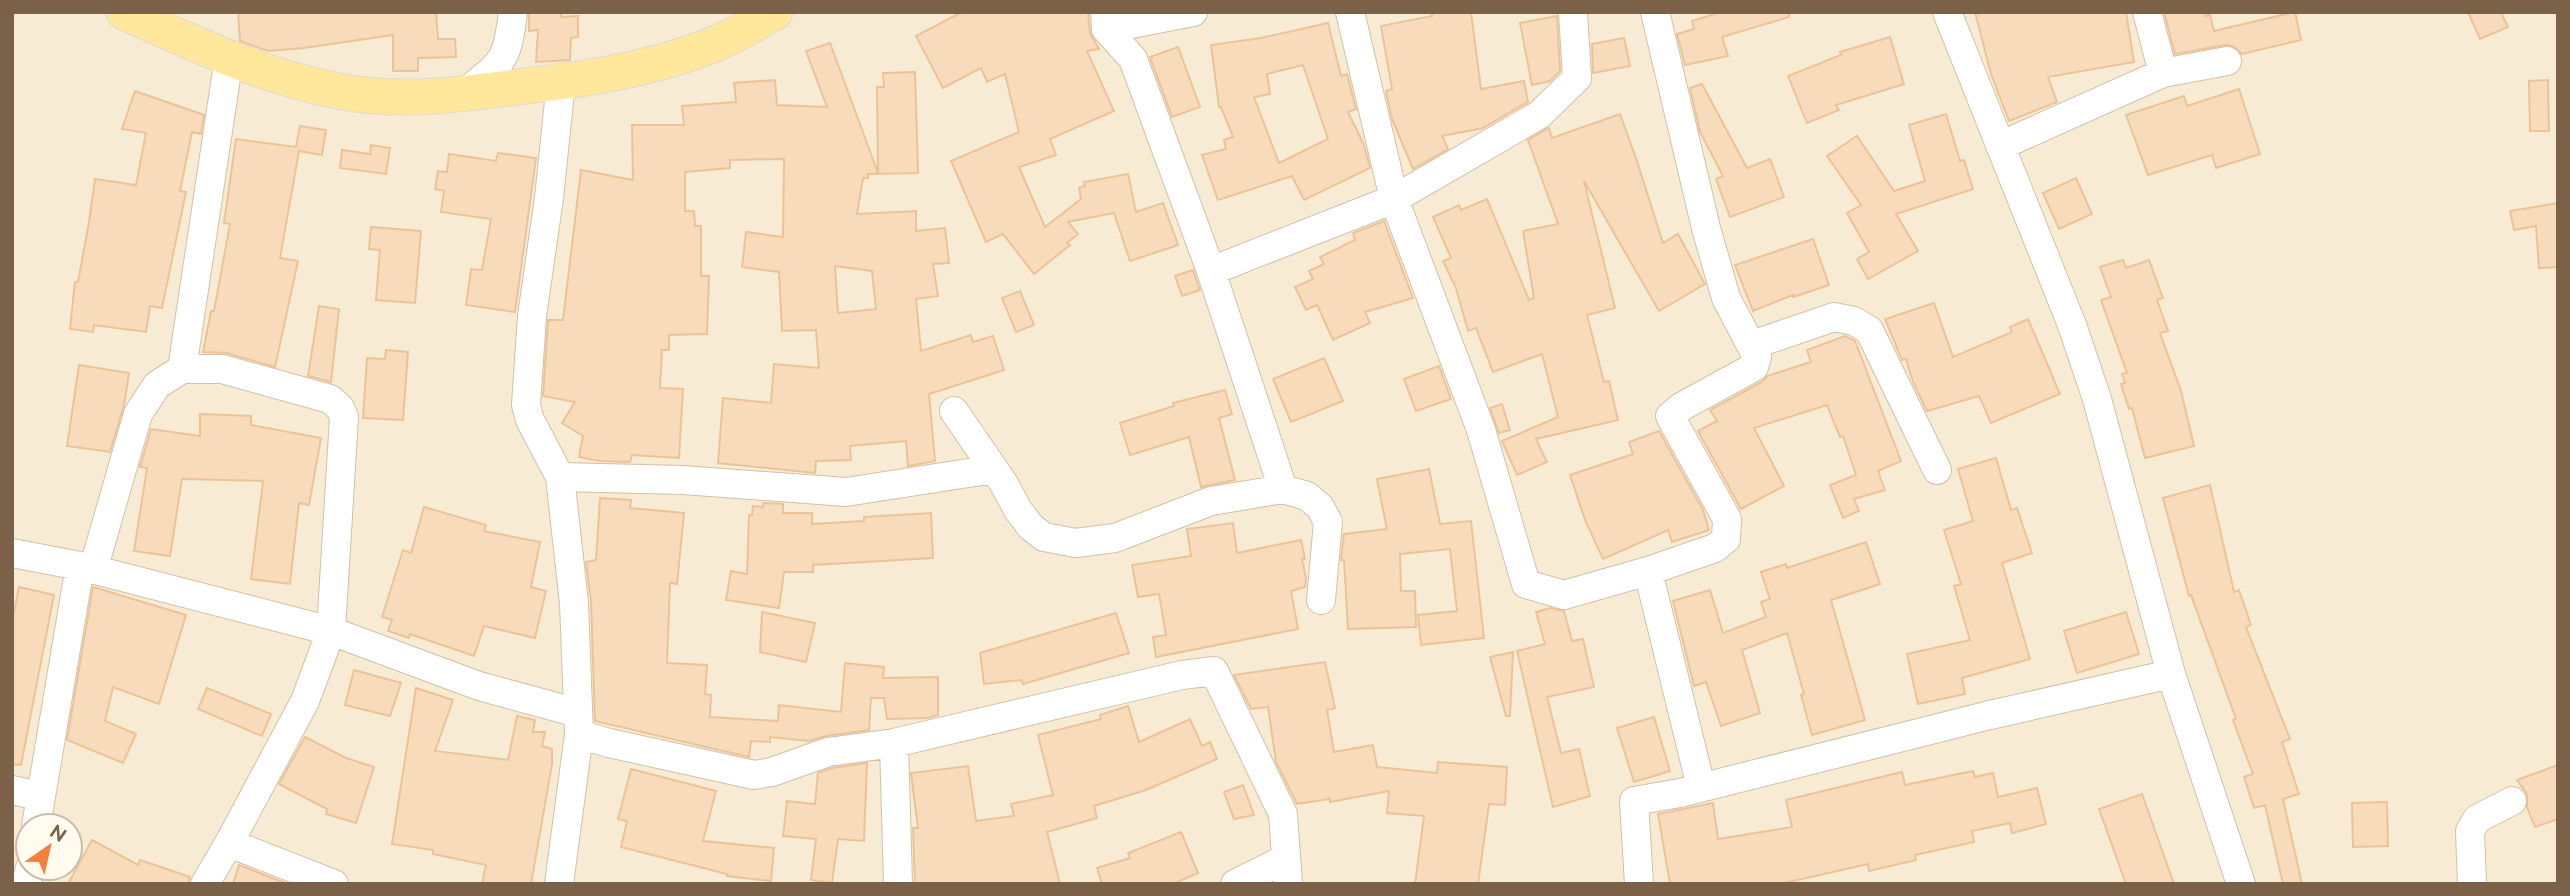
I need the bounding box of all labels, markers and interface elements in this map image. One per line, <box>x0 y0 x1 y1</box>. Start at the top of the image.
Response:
north arrow <box>14 812 84 882</box>
text: N <box>46 820 71 846</box>

